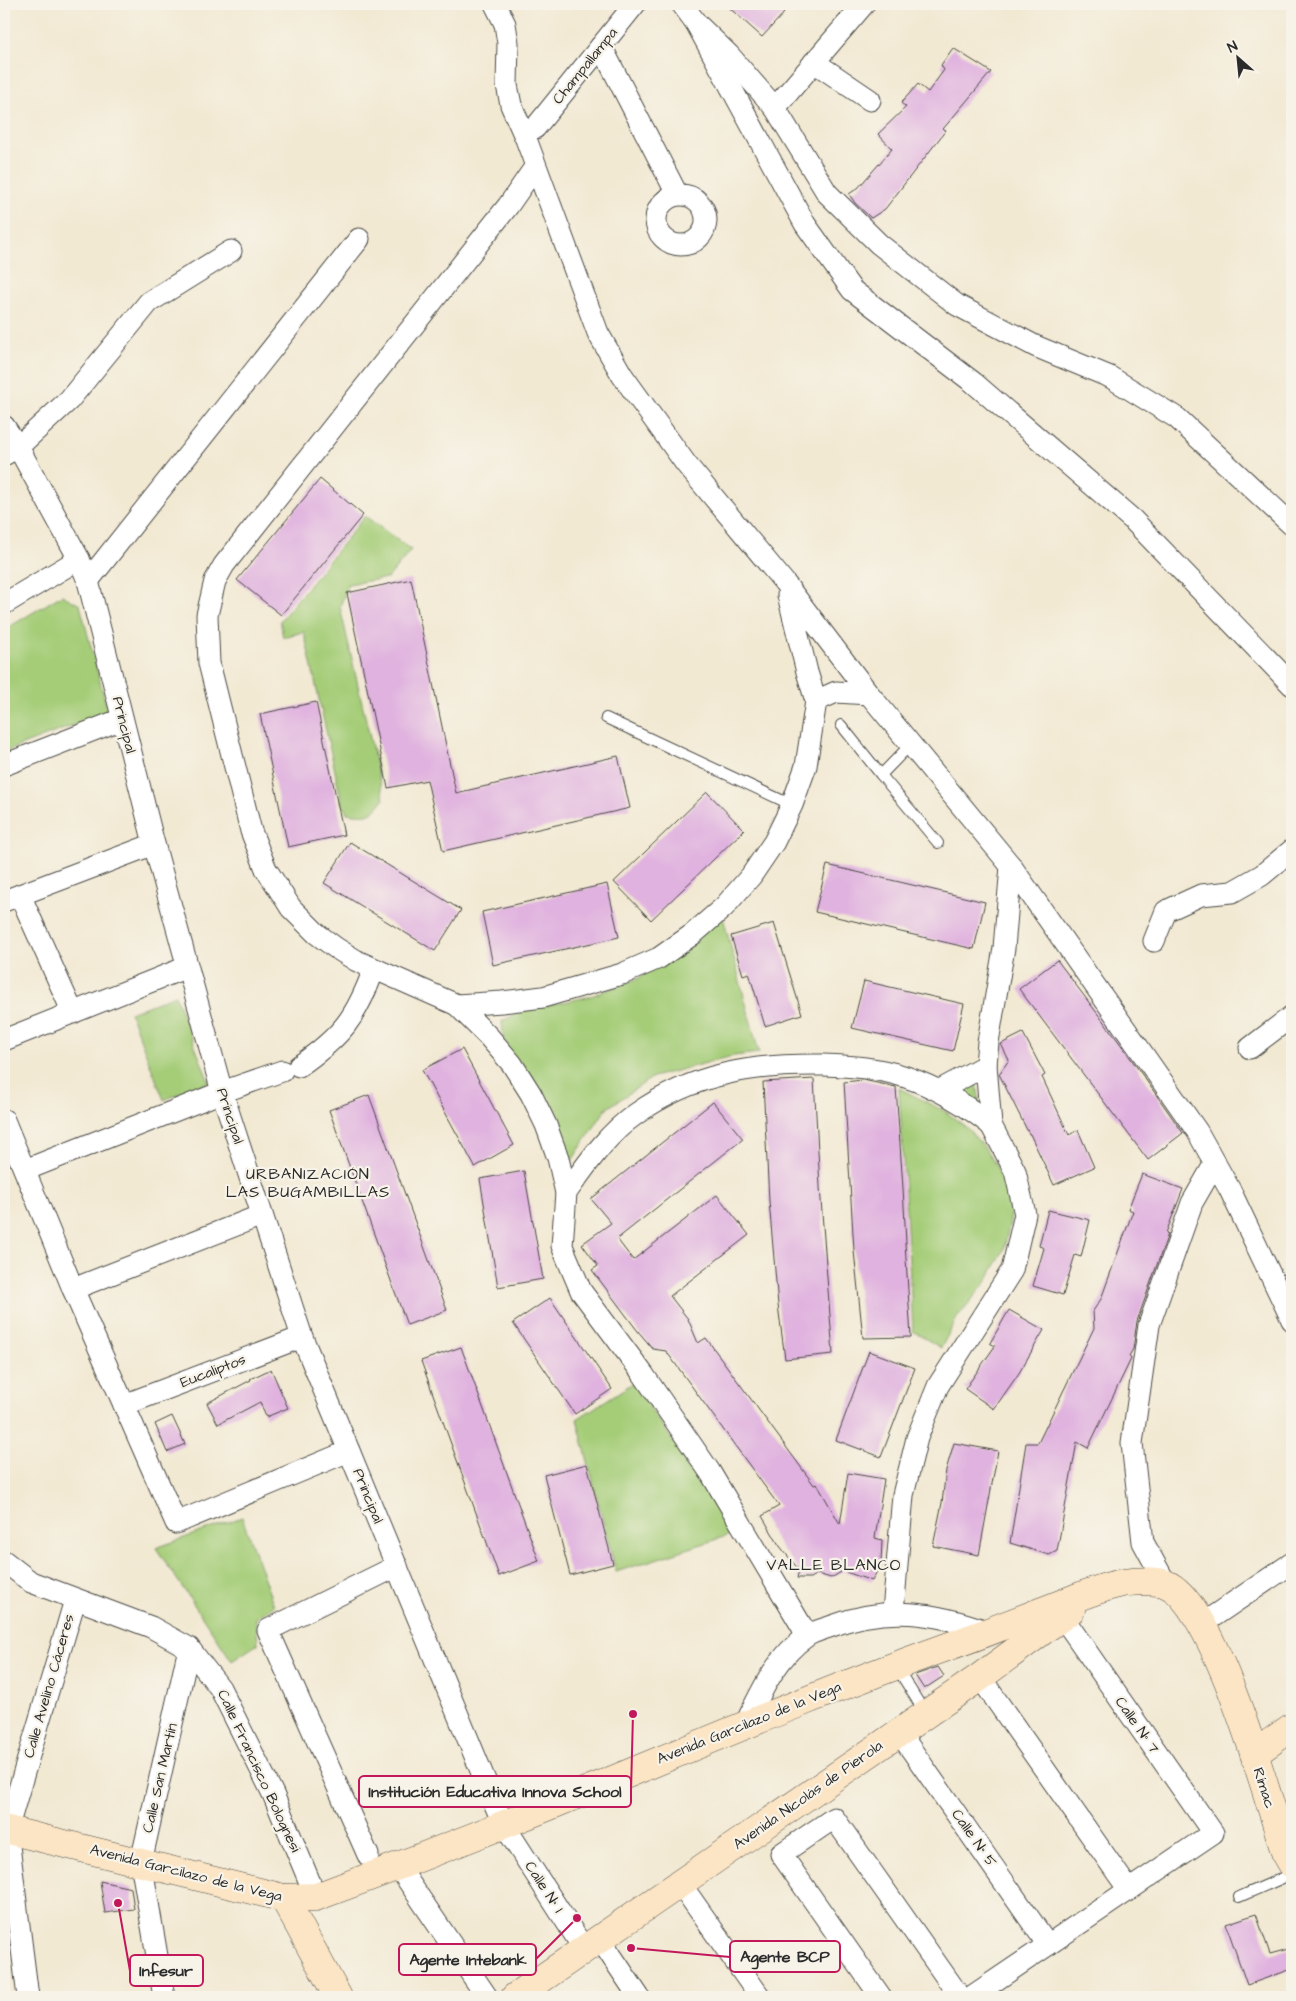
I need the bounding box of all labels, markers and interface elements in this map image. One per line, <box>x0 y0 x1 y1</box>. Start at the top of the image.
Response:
street label: Champallampa <box>547 23 623 109</box>
north arrow <box>1214 32 1264 82</box>
text: N <box>1224 36 1241 58</box>
street label: Principal <box>107 694 141 756</box>
street label: Principal <box>211 1085 249 1147</box>
district label: URBANIZACIÓN LAS BUGAMBILLAS <box>226 1163 390 1203</box>
street label: Eucaliptos <box>177 1349 249 1393</box>
street label: Principal <box>347 1465 389 1527</box>
district label: VALLE BLANCO <box>766 1554 902 1576</box>
street label: Calle Avelino Cáceres <box>18 1611 80 1760</box>
street label: Avenida Garcilazo de la Vega <box>654 1676 845 1771</box>
street label: Calle Francisco Bolognesi <box>211 1686 306 1857</box>
street label: Calle N° 7 <box>1110 1692 1164 1758</box>
street label: Calle San Martín <box>137 1721 183 1835</box>
street label: Avenida Nicolás de Pierola <box>729 1735 887 1855</box>
street label: Rímac <box>1248 1765 1281 1812</box>
callout: Institución Educativa Innova School <box>359 1776 631 1807</box>
text: Institución Educativa Innova School <box>369 1781 622 1803</box>
street label: Calle N° 5 <box>946 1805 1002 1872</box>
street label: Avenida Garcilazo de la Vega <box>88 1839 285 1908</box>
street label: Calle N° 1 <box>519 1857 569 1917</box>
callout: Agente BCP <box>730 1941 840 1972</box>
callout: Agente Intebank <box>399 1944 536 1975</box>
text: Agente BCP <box>740 1946 831 1970</box>
text: Agente Intebank <box>409 1949 527 1973</box>
callout: Infesur <box>130 1955 203 1986</box>
text: Infesur <box>139 1960 193 1982</box>

